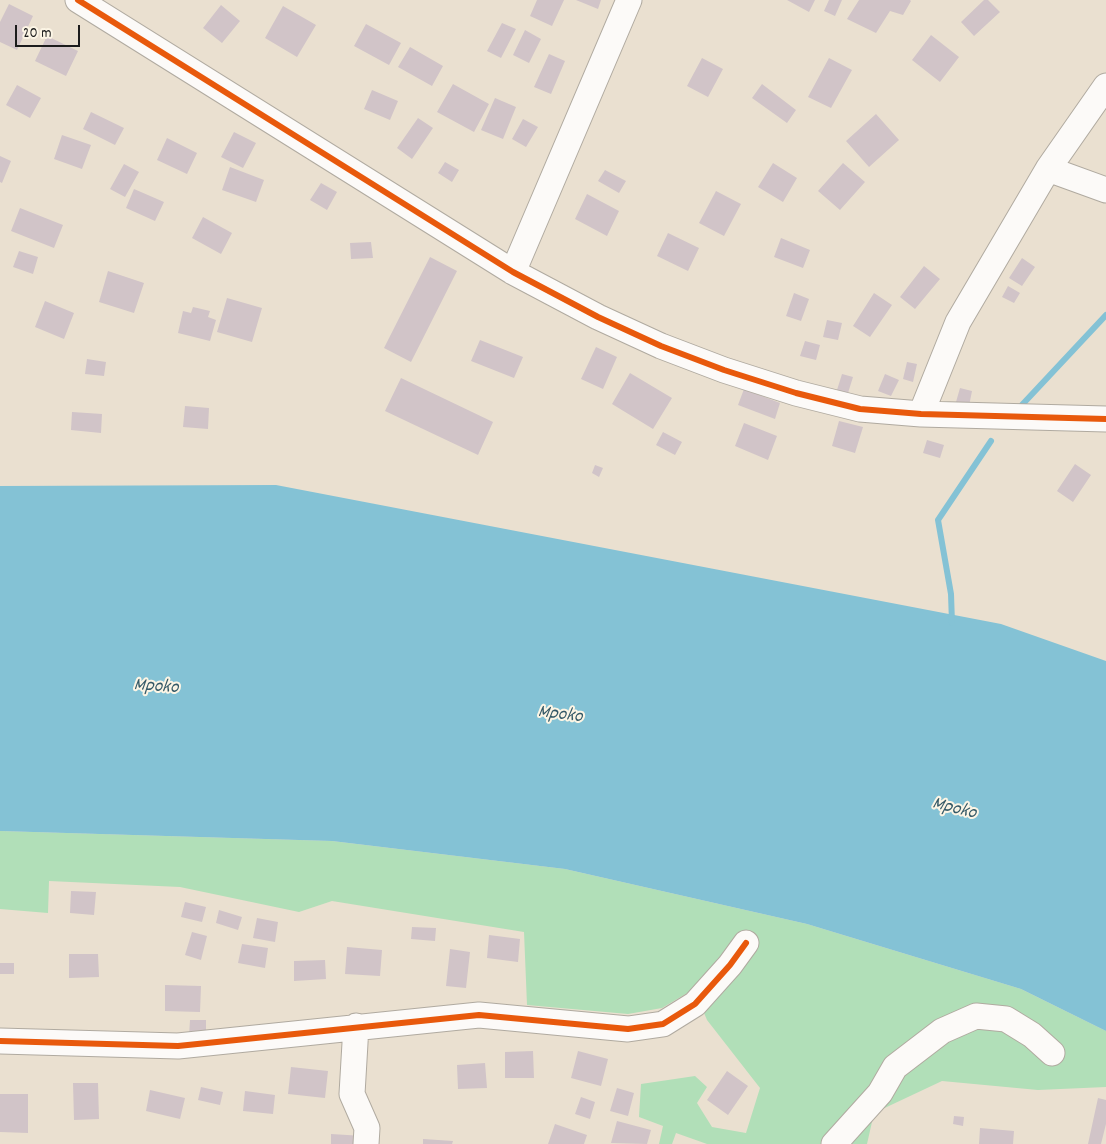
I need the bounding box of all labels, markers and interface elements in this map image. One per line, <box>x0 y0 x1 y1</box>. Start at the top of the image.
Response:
scale bar <box>18 15 82 47</box>
text: 20 m <box>23 23 51 45</box>
water label: Mpoko <box>133 675 179 701</box>
water label: Mpoko <box>536 702 584 730</box>
water label: Mpoko <box>930 794 978 826</box>

